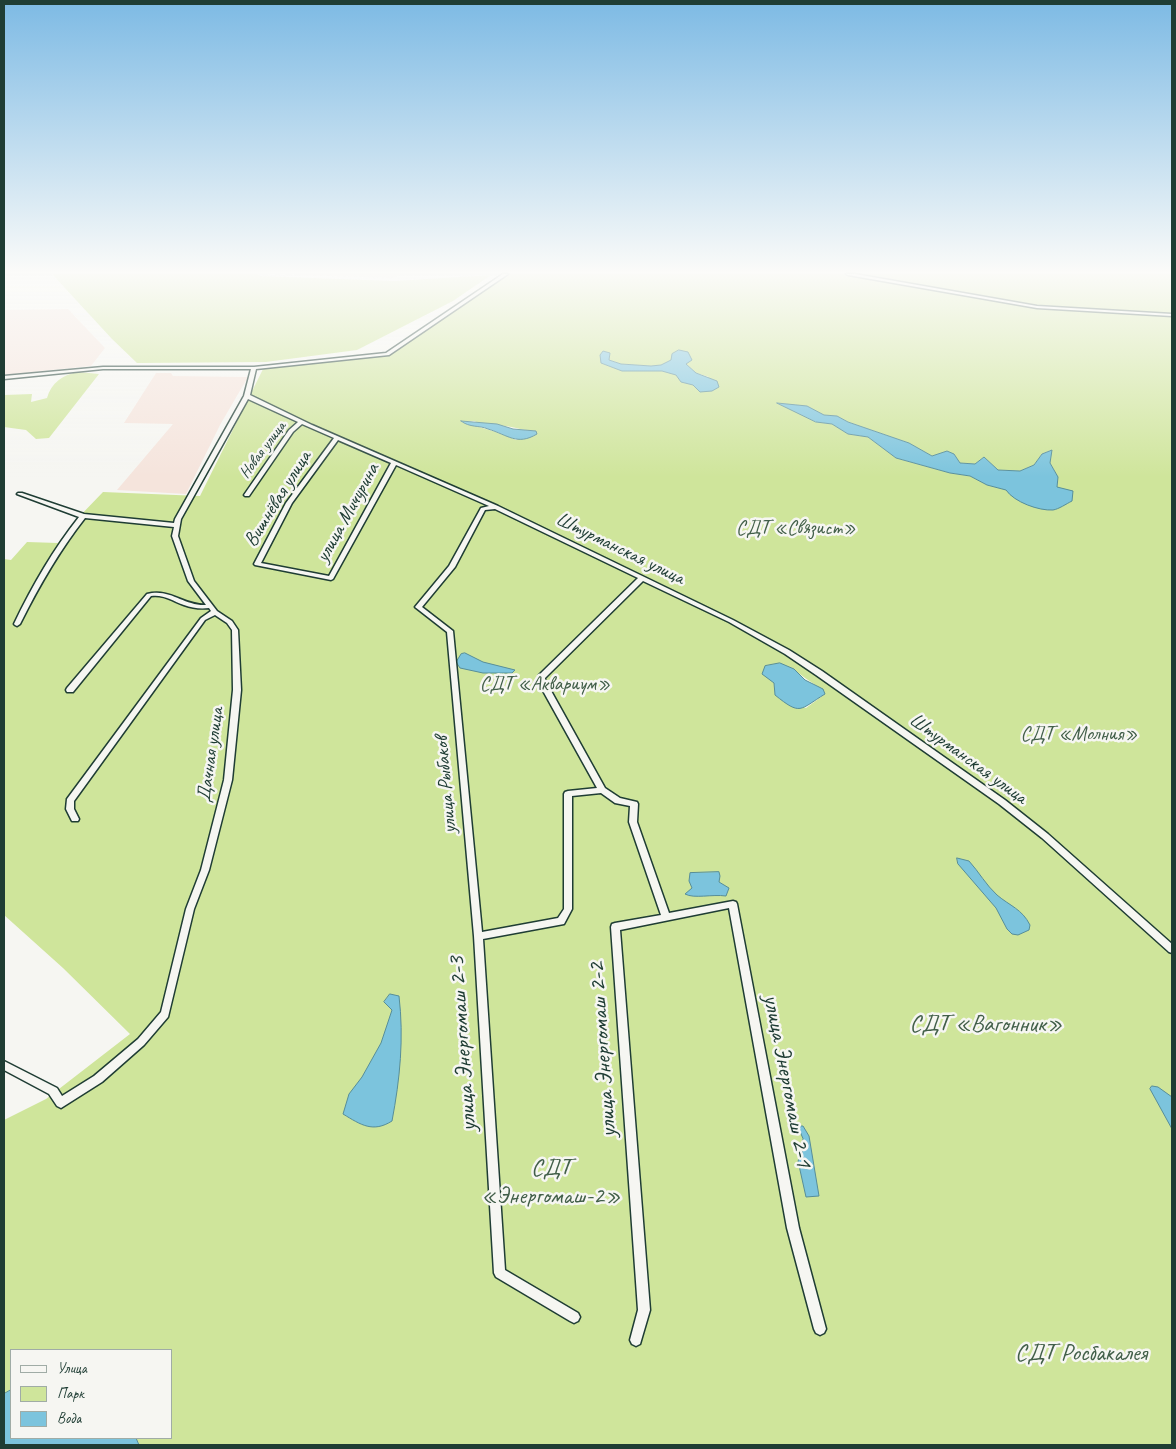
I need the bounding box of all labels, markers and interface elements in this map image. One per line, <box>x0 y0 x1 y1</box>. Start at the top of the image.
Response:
street label: Новая улица <box>235 418 291 482</box>
street label: Вишнёвая улица <box>239 447 317 551</box>
street label: улица Мичурина <box>311 459 385 567</box>
street label: Штурманская улица <box>552 508 688 590</box>
park label: СДТ «Связист» <box>736 517 856 541</box>
park label: СДТ «Аквариум» <box>480 673 610 697</box>
street label: Дачная улица <box>192 706 230 804</box>
street label: Штурманская улица <box>904 708 1032 810</box>
park label: СДТ «Молния» <box>1020 723 1138 747</box>
street label: улица Рыбаков <box>430 735 462 835</box>
street label: улица Энергомаш 2-3 <box>443 955 483 1133</box>
street label: улица Энергомаш 2-2 <box>583 961 623 1139</box>
street label: улица Энергомаш 2-1 <box>756 992 818 1170</box>
park label: СДТ «Вагонник» <box>909 1011 1063 1039</box>
park label: СДТ «Энергомаш-2» <box>481 1155 621 1211</box>
park label: СДТ Росбакалея <box>1015 1340 1147 1368</box>
legend <box>10 1349 172 1439</box>
text: Улица <box>57 1359 87 1378</box>
text: Парк <box>57 1384 84 1403</box>
text: Вода <box>57 1409 81 1428</box>

